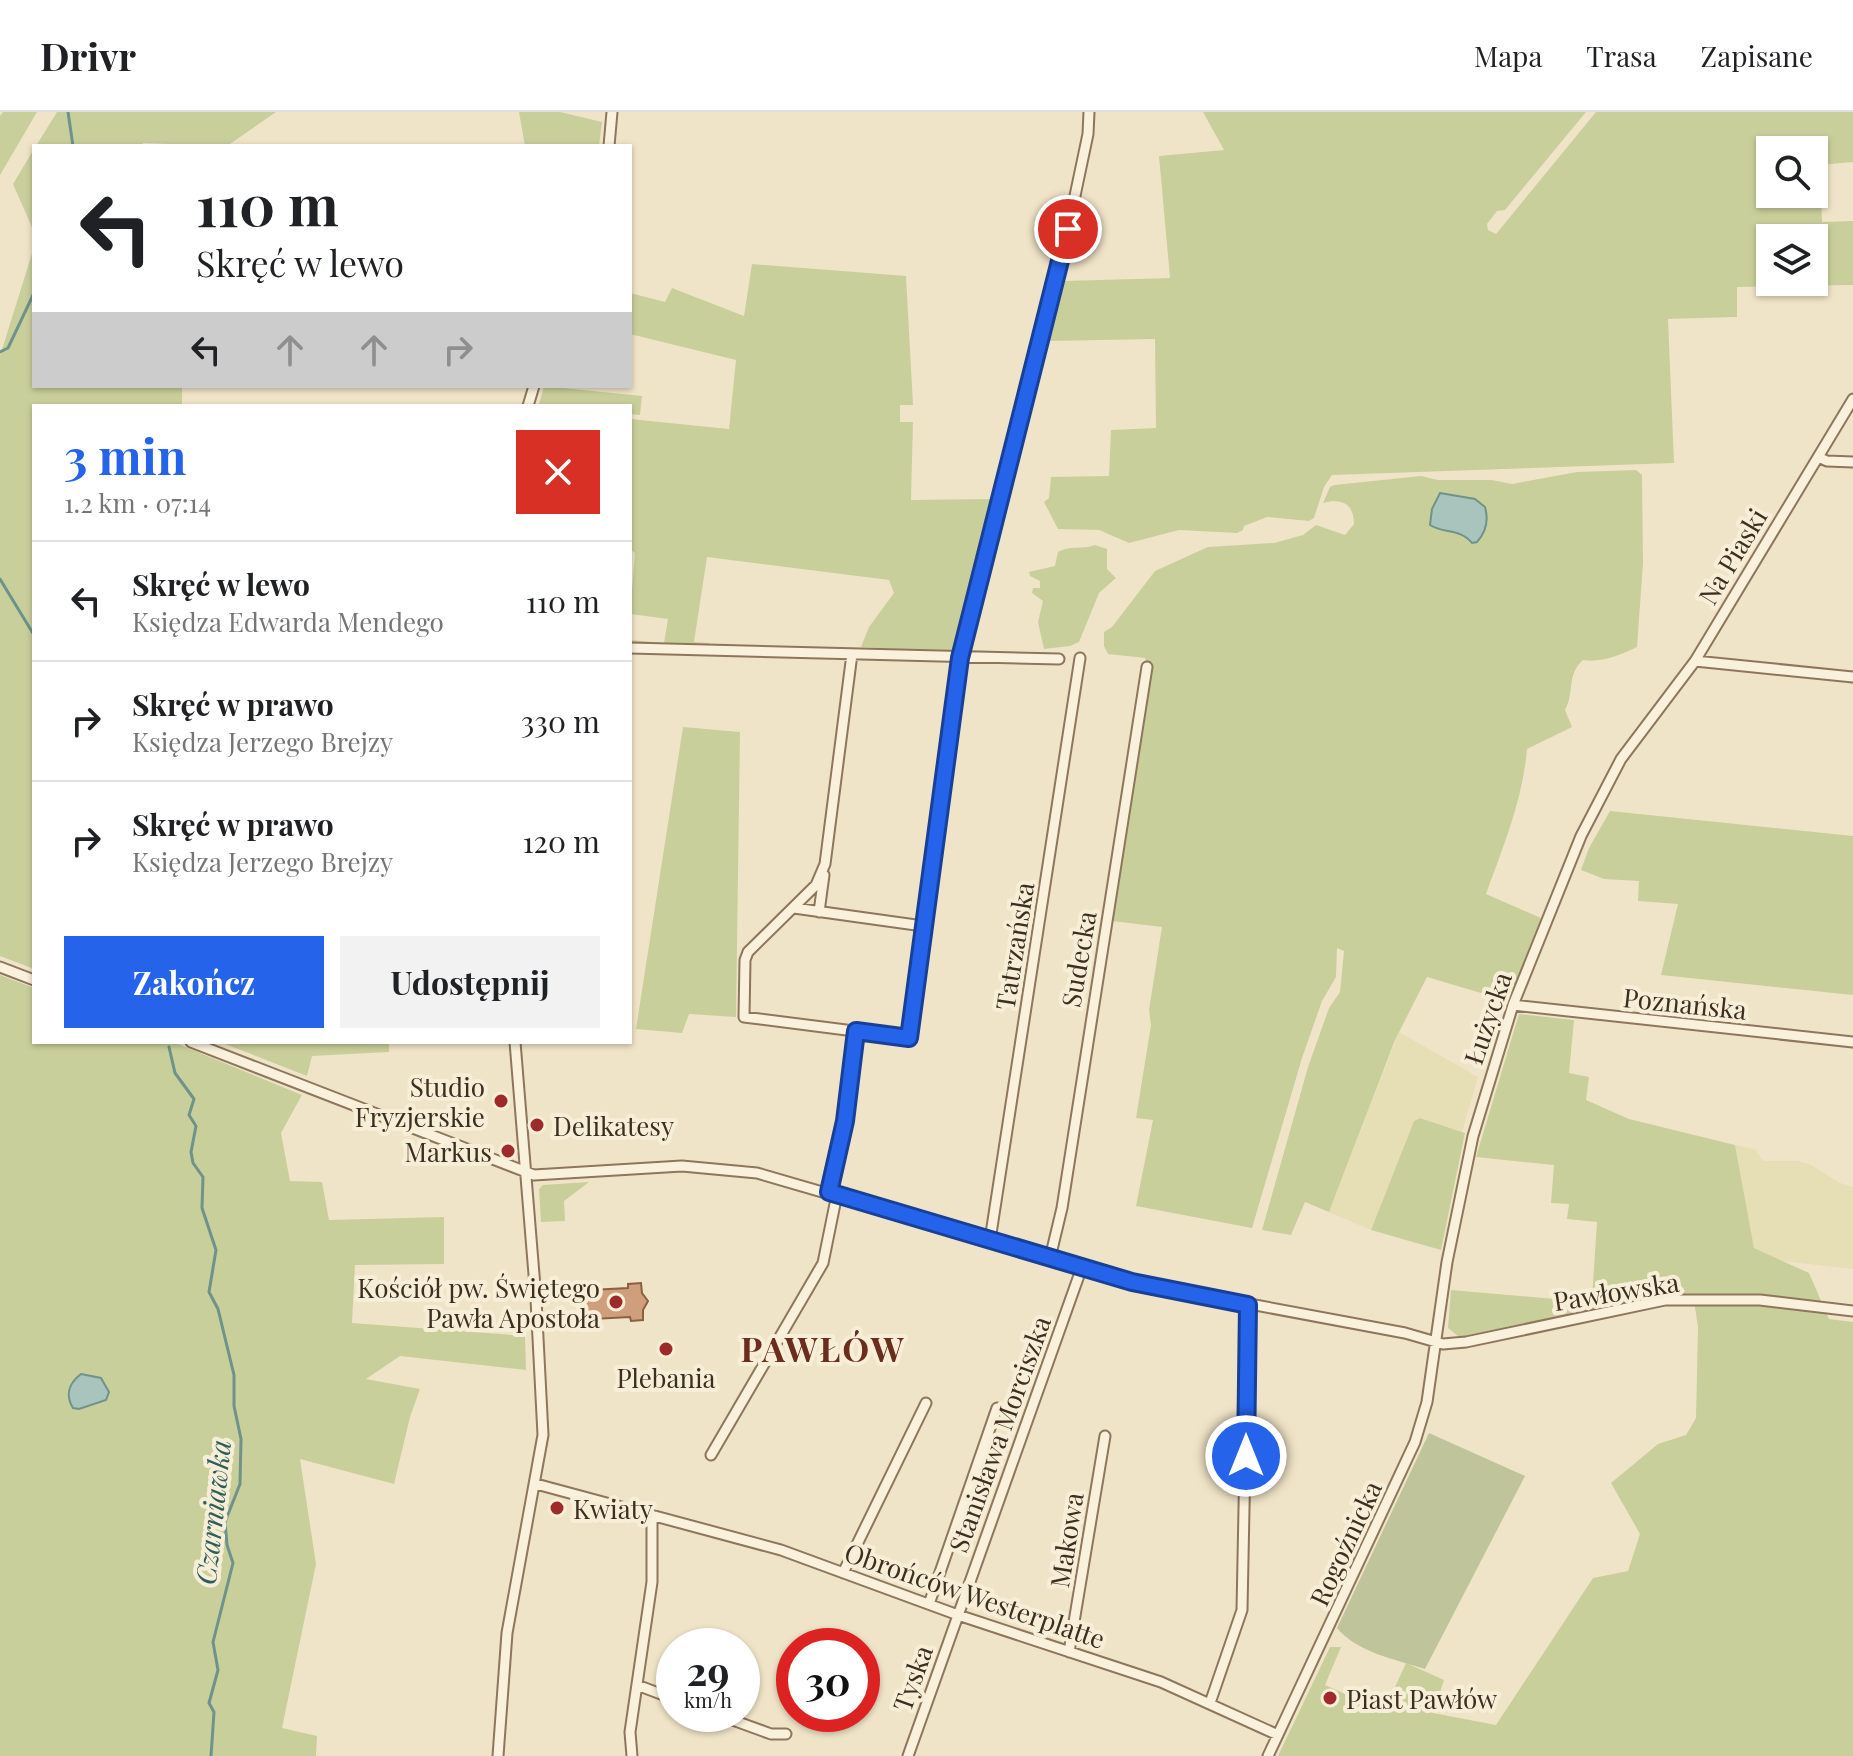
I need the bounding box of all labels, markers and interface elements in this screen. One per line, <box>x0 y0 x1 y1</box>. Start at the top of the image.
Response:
text: Drivr <box>40 30 136 81</box>
text: Mapa <box>1474 37 1542 74</box>
text: Trasa <box>1586 37 1657 74</box>
text: Zapisane <box>1701 37 1813 74</box>
map controls <box>1756 136 1828 296</box>
button: search <box>1756 136 1828 208</box>
text: 110 m <box>196 166 339 241</box>
icon: left <box>64 176 168 280</box>
pin <box>1034 195 1102 263</box>
icon: arrive <box>1046 207 1090 251</box>
button: layers <box>1756 224 1828 296</box>
text: Skręć w lewo <box>196 238 404 286</box>
icon: left <box>184 328 228 372</box>
icon: ahead <box>268 328 312 372</box>
icon: ahead <box>352 328 396 372</box>
icon: right <box>436 328 480 372</box>
text: 3 min <box>64 423 186 487</box>
button: close <box>516 430 600 514</box>
text: 1.2 km · 07:14 <box>64 485 211 520</box>
street label: Na Piaski <box>1690 501 1775 611</box>
text: Skręć w lewo <box>132 564 310 604</box>
icon: left <box>64 579 108 623</box>
text: 110 m <box>526 581 600 621</box>
text: Księdza Edwarda Mendego <box>132 604 444 639</box>
text: Skręć w prawo <box>132 684 334 724</box>
icon: right <box>64 699 108 743</box>
text: 330 m <box>521 701 600 741</box>
text: Księdza Jerzego Brejzy <box>132 724 393 759</box>
text: Skręć w prawo <box>132 804 334 844</box>
icon: right <box>64 819 108 863</box>
text: 120 m <box>522 821 600 861</box>
text: Księdza Jerzego Brejzy <box>132 844 393 879</box>
street label: Tatrzańska <box>987 880 1041 1012</box>
street label: Sudecka <box>1052 908 1104 1010</box>
button: Zakończ <box>64 936 324 1028</box>
button: Udostępnij <box>340 936 600 1028</box>
street label: Łużycka <box>1455 967 1519 1069</box>
street label: Poznańska <box>1621 979 1749 1027</box>
place label: Studio Fryzjerskie <box>355 1069 485 1134</box>
marker: Studio Fryzjerskie <box>492 1092 510 1110</box>
place label: Delikatesy <box>553 1108 674 1143</box>
marker: Delikatesy <box>528 1116 546 1134</box>
place label: Markus <box>404 1134 492 1169</box>
marker: Markus <box>499 1142 517 1160</box>
street label: Pawłowska <box>1551 1264 1681 1318</box>
place label: Kościół pw. Świętego Pawła Apostoła <box>357 1270 600 1335</box>
marker: Kościół pw. Świętego Pawła Apostoła <box>607 1293 625 1311</box>
street label: Stanisława Morciszka <box>940 1311 1058 1557</box>
district label: PAWŁÓW <box>740 1325 906 1371</box>
marker: Plebania <box>657 1340 675 1358</box>
place label: Plebania <box>617 1360 716 1395</box>
position arrow <box>1204 1414 1288 1498</box>
water label: Czarniawka <box>186 1438 238 1586</box>
street label: Rogoźnicka <box>1301 1475 1389 1611</box>
street label: Makowa <box>1041 1490 1091 1590</box>
place label: Kwiaty <box>573 1491 653 1526</box>
marker: Kwiaty <box>548 1499 566 1517</box>
street label: Obrońców Westerplatte <box>840 1534 1110 1656</box>
speed limit sign: 30 <box>776 1628 880 1732</box>
street label: Tyska <box>884 1640 940 1716</box>
text: 29 <box>686 1643 730 1696</box>
place label: Piast Pawłów <box>1346 1681 1497 1716</box>
text: km/h <box>684 1686 732 1713</box>
marker: Piast Pawłów <box>1321 1689 1339 1707</box>

